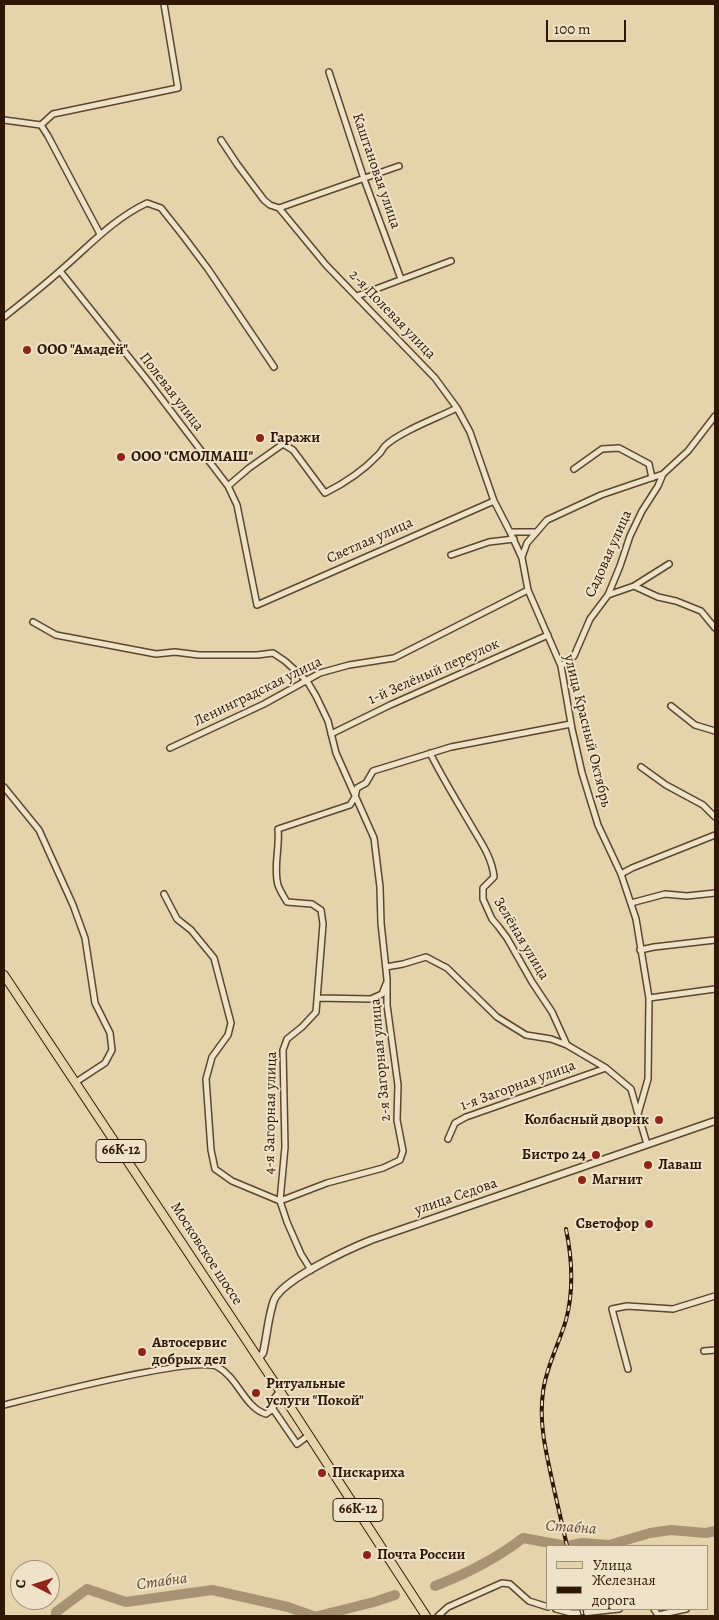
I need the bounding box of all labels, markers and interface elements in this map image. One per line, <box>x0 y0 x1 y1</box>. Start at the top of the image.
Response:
scale bar <box>549 10 629 42</box>
text: 100 m <box>554 19 591 39</box>
street label: Каштановая улица <box>348 111 404 231</box>
street label: 2-я Полевая улица <box>345 266 439 364</box>
place label: ООО "Амадей" <box>37 341 128 359</box>
marker: ООО "Амадей" <box>21 344 33 356</box>
street label: Полевая улица <box>135 349 207 435</box>
place label: Гаражи <box>270 429 320 447</box>
marker: Гаражи <box>254 432 266 444</box>
place label: ООО "СМОЛМАШ" <box>131 448 253 466</box>
marker: ООО "СМОЛМАШ" <box>115 451 127 463</box>
street label: Садовая улица <box>582 507 636 601</box>
street label: Светлая улица <box>324 514 416 568</box>
street label: 1-й Зелёный переулок <box>366 635 502 709</box>
street label: Ленинградская улица <box>191 653 325 731</box>
street label: улица Красный Октябрь <box>559 653 615 809</box>
street label: Зелёная улица <box>489 894 553 984</box>
street label: 2-я Загорная улица <box>367 998 395 1122</box>
street label: 4-я Загорная улица <box>261 1051 281 1175</box>
street label: 1-я Загорная улица <box>458 1057 578 1115</box>
place label: Колбасный дворик <box>524 1111 649 1129</box>
marker: Колбасный дворик <box>653 1114 665 1126</box>
road number: 66К-12 <box>96 1140 146 1162</box>
place label: Бистро 24 <box>522 1146 586 1164</box>
marker: Бистро 24 <box>590 1149 602 1161</box>
place label: Лаваш <box>658 1156 702 1174</box>
marker: Лаваш <box>642 1159 654 1171</box>
place label: Магнит <box>592 1171 643 1189</box>
street label: улица Седова <box>412 1174 500 1220</box>
marker: Магнит <box>576 1174 588 1186</box>
street label: Московское шоссе <box>166 1199 246 1309</box>
place label: Светофор <box>576 1215 639 1233</box>
marker: Светофор <box>643 1218 655 1230</box>
place label: Автосервис добрых дел <box>152 1334 227 1369</box>
marker: Автосервис добрых дел <box>136 1346 148 1358</box>
place label: Ритуальные услуги "Покой" <box>266 1375 364 1410</box>
marker: Ритуальные услуги "Покой" <box>250 1387 262 1399</box>
place label: Пискариха <box>332 1464 405 1482</box>
marker: Пискариха <box>316 1467 328 1479</box>
road number: 66К-12 <box>333 1498 383 1522</box>
water label: Стабна <box>545 1517 597 1539</box>
legend <box>546 1545 709 1610</box>
place label: Почта России <box>377 1546 466 1564</box>
marker: Почта России <box>361 1549 373 1561</box>
text: Улица <box>593 1555 632 1575</box>
north arrow <box>10 1560 60 1610</box>
water label: Стабна <box>135 1569 189 1595</box>
text: Железная дорога <box>592 1570 656 1610</box>
text: С <box>11 1579 30 1589</box>

